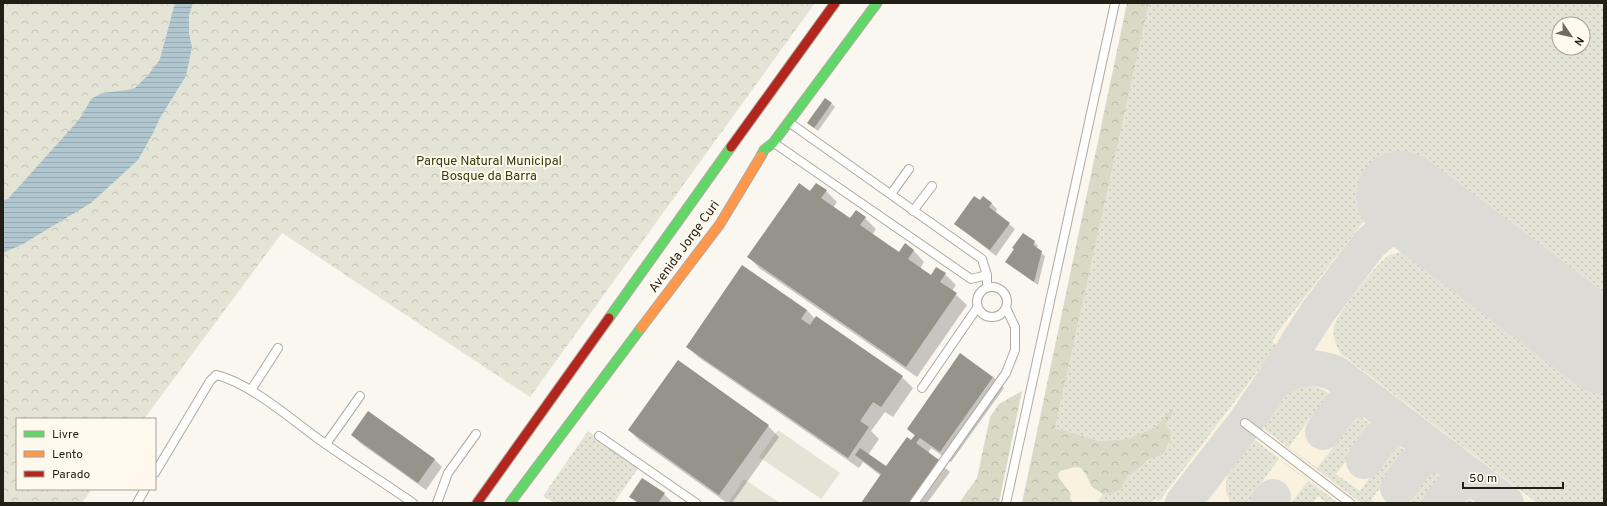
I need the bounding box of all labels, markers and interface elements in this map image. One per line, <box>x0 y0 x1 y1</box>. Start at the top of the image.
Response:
north arrow <box>1551 16 1591 56</box>
text: N <box>1570 34 1586 48</box>
park label: Parque Natural Municipal Bosque da Barra <box>416 154 562 185</box>
street label: Avenida Jorge Curi <box>646 198 724 296</box>
legend <box>16 418 156 490</box>
text: Livre <box>52 427 79 443</box>
text: Lento <box>52 447 83 463</box>
scale bar <box>1463 464 1563 490</box>
text: Parado <box>52 467 90 483</box>
text: 50 m <box>1469 471 1497 487</box>

